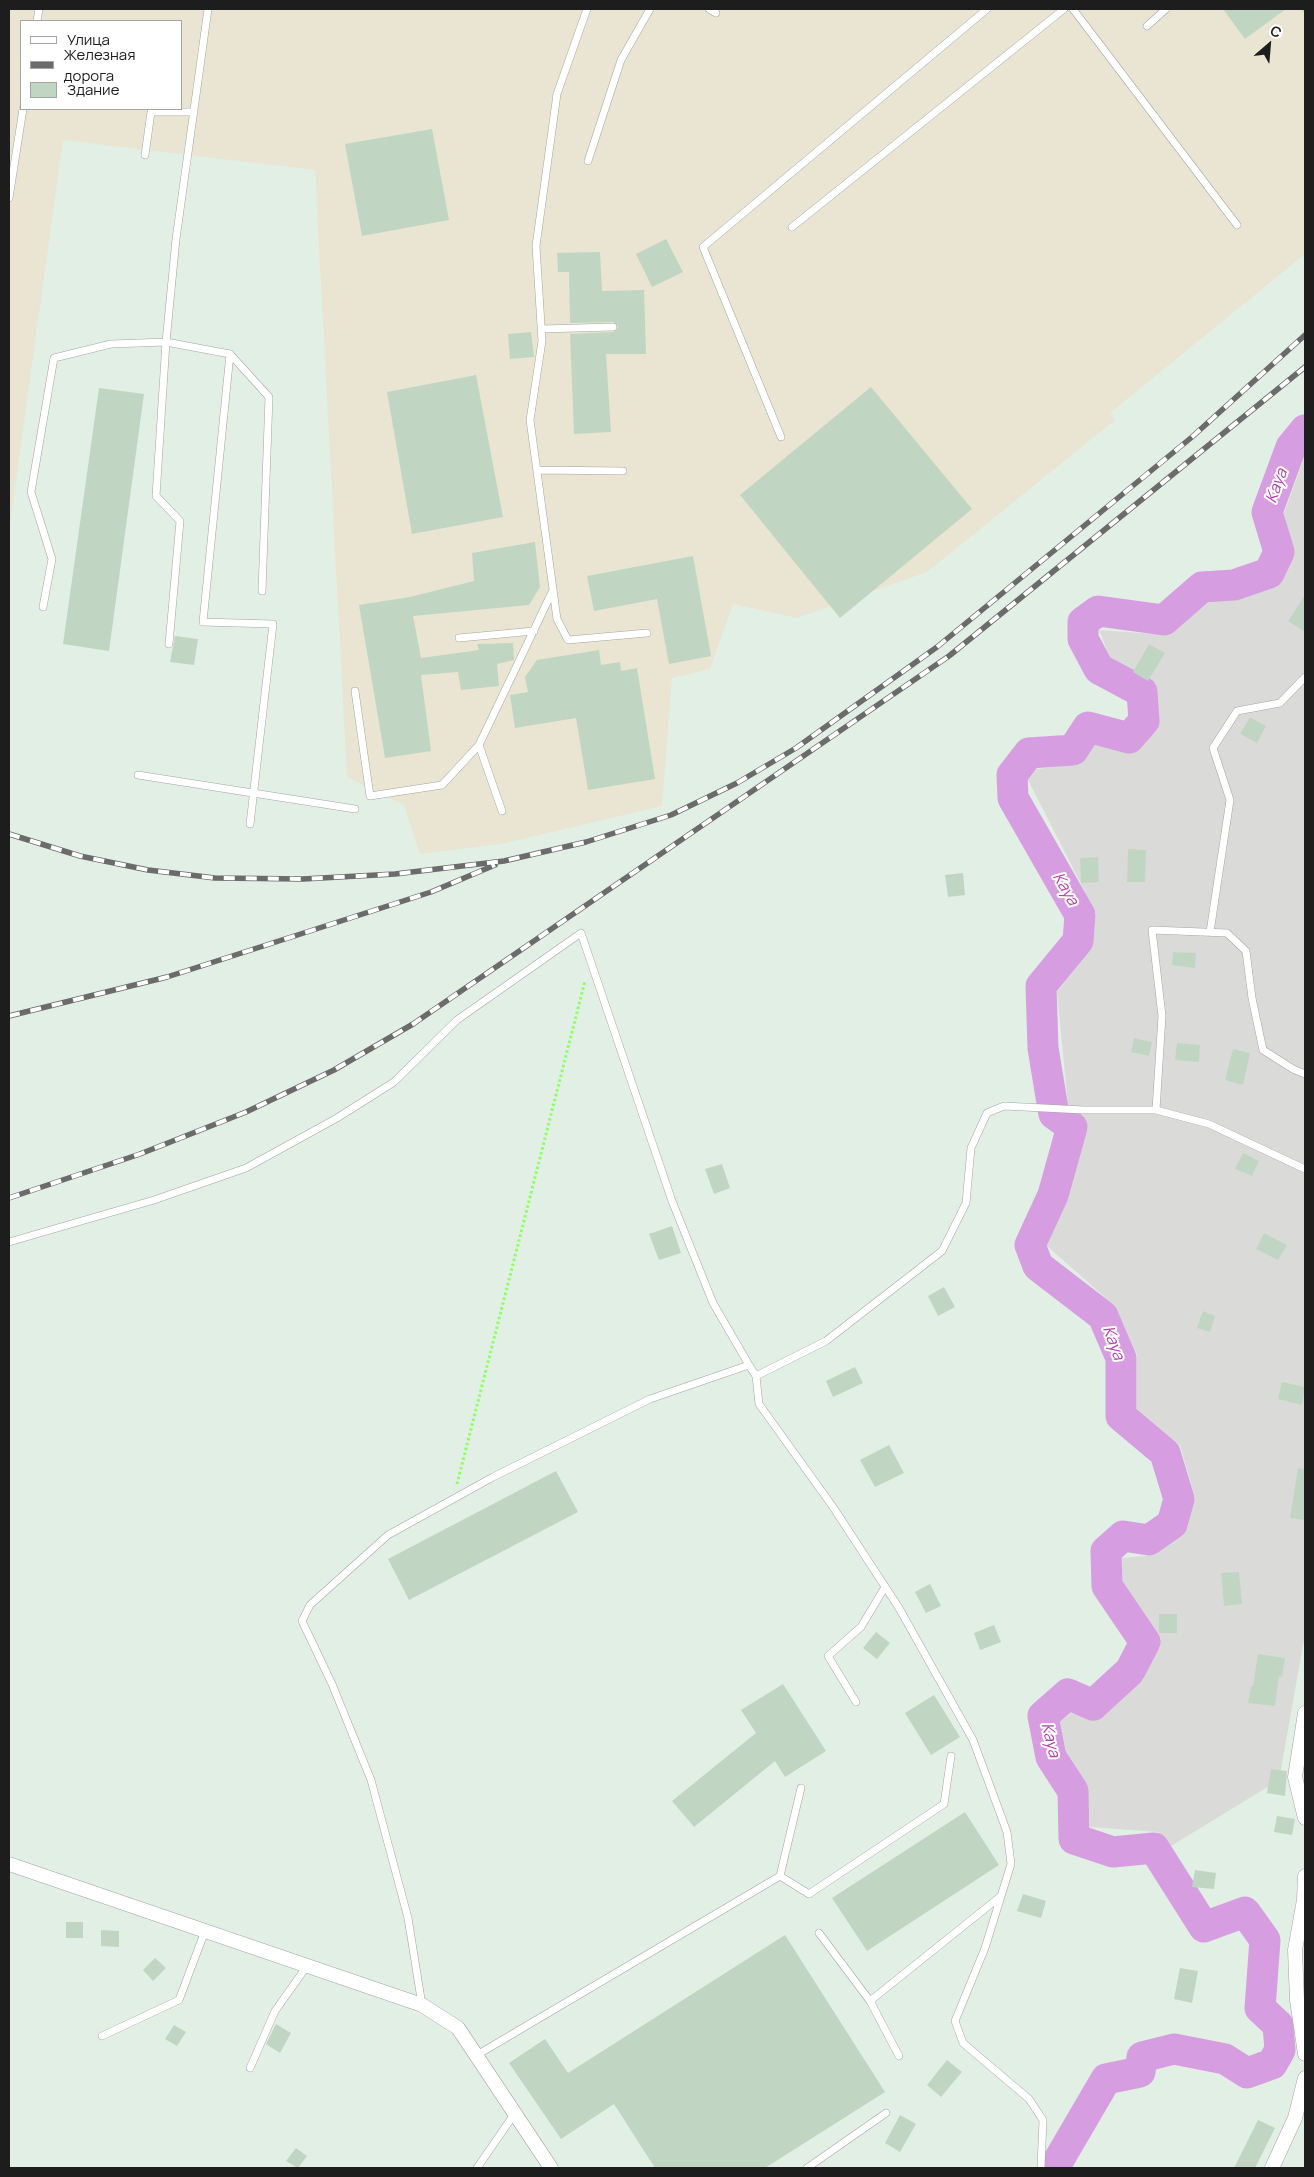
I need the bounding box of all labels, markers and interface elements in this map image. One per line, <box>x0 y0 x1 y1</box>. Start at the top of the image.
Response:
legend <box>20 20 182 110</box>
north arrow <box>1244 20 1294 70</box>
text: С <box>1267 20 1285 42</box>
text: Улица <box>67 29 110 50</box>
text: Железная дорога <box>64 44 135 86</box>
text: Здание <box>67 79 119 100</box>
water label: Kaya <box>1262 466 1292 506</box>
water label: Kaya <box>1048 869 1082 909</box>
water label: Kaya <box>1098 1323 1128 1363</box>
water label: Kaya <box>1036 1721 1064 1759</box>

